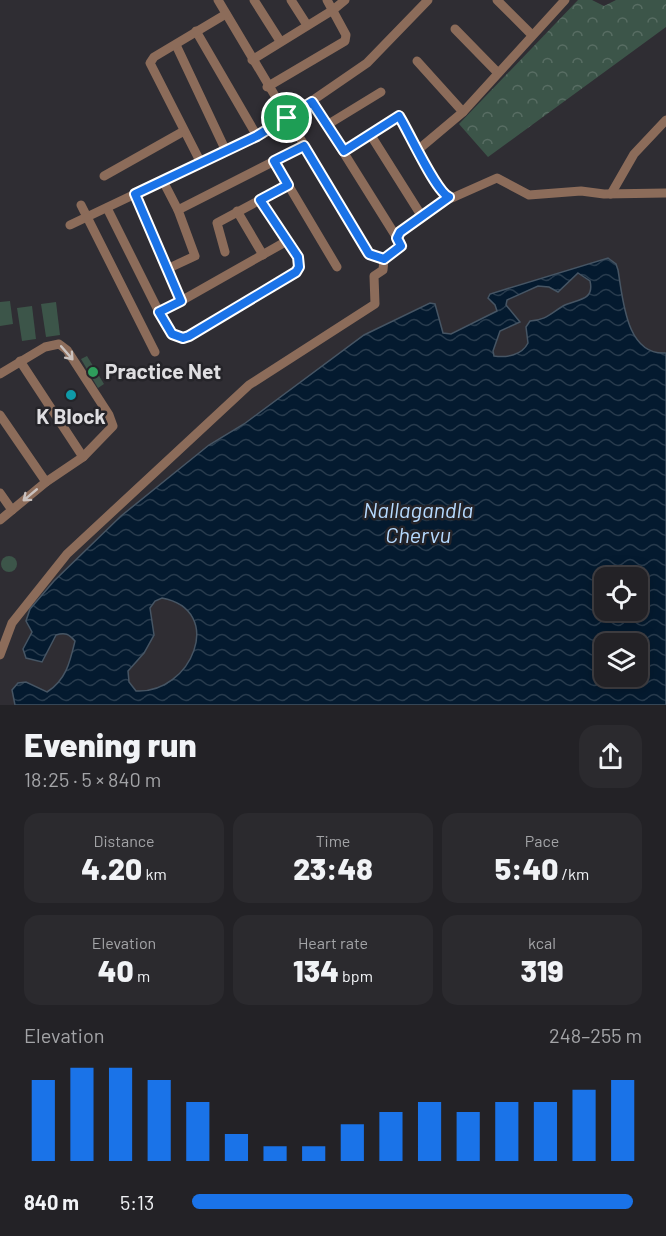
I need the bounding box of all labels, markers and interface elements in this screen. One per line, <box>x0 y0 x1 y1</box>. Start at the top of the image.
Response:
pin <box>261 92 312 143</box>
icon: arrive <box>270 101 303 134</box>
one-way arrow <box>60 345 74 360</box>
place label: Practice Net <box>105 358 221 383</box>
marker: Practice Net <box>86 365 100 379</box>
marker: K Block <box>64 388 78 402</box>
place label: K Block <box>36 403 106 428</box>
one-way arrow <box>22 488 38 501</box>
water label: Nallagandla Chervu <box>363 496 473 547</box>
map controls <box>594 567 648 687</box>
button: locate <box>594 567 648 621</box>
button: layers <box>594 633 648 687</box>
text: Evening run <box>24 724 197 764</box>
button: share <box>579 725 642 788</box>
text: 18:25 · 5 × 840 m <box>24 767 161 791</box>
text: Distance <box>94 831 154 850</box>
text: Time <box>316 831 350 850</box>
text: Pace <box>525 831 559 850</box>
text: 4.20 <box>81 850 142 886</box>
text: 23:48 <box>293 850 373 886</box>
text: 5:40 <box>495 850 558 886</box>
text: km <box>142 864 167 883</box>
text: /km <box>558 864 589 883</box>
text: Elevation <box>92 933 156 952</box>
text: Heart rate <box>298 933 368 952</box>
text: kcal <box>528 933 556 952</box>
text: 40 <box>98 952 134 988</box>
text: 134 <box>293 952 339 988</box>
text: 319 <box>520 952 564 988</box>
text: m <box>134 966 150 985</box>
text: bpm <box>339 966 373 985</box>
text: Elevation <box>24 1023 105 1047</box>
text: 248–255 m <box>549 1023 642 1047</box>
text: 840 m <box>24 1190 79 1214</box>
text: 5:13 <box>120 1190 154 1214</box>

